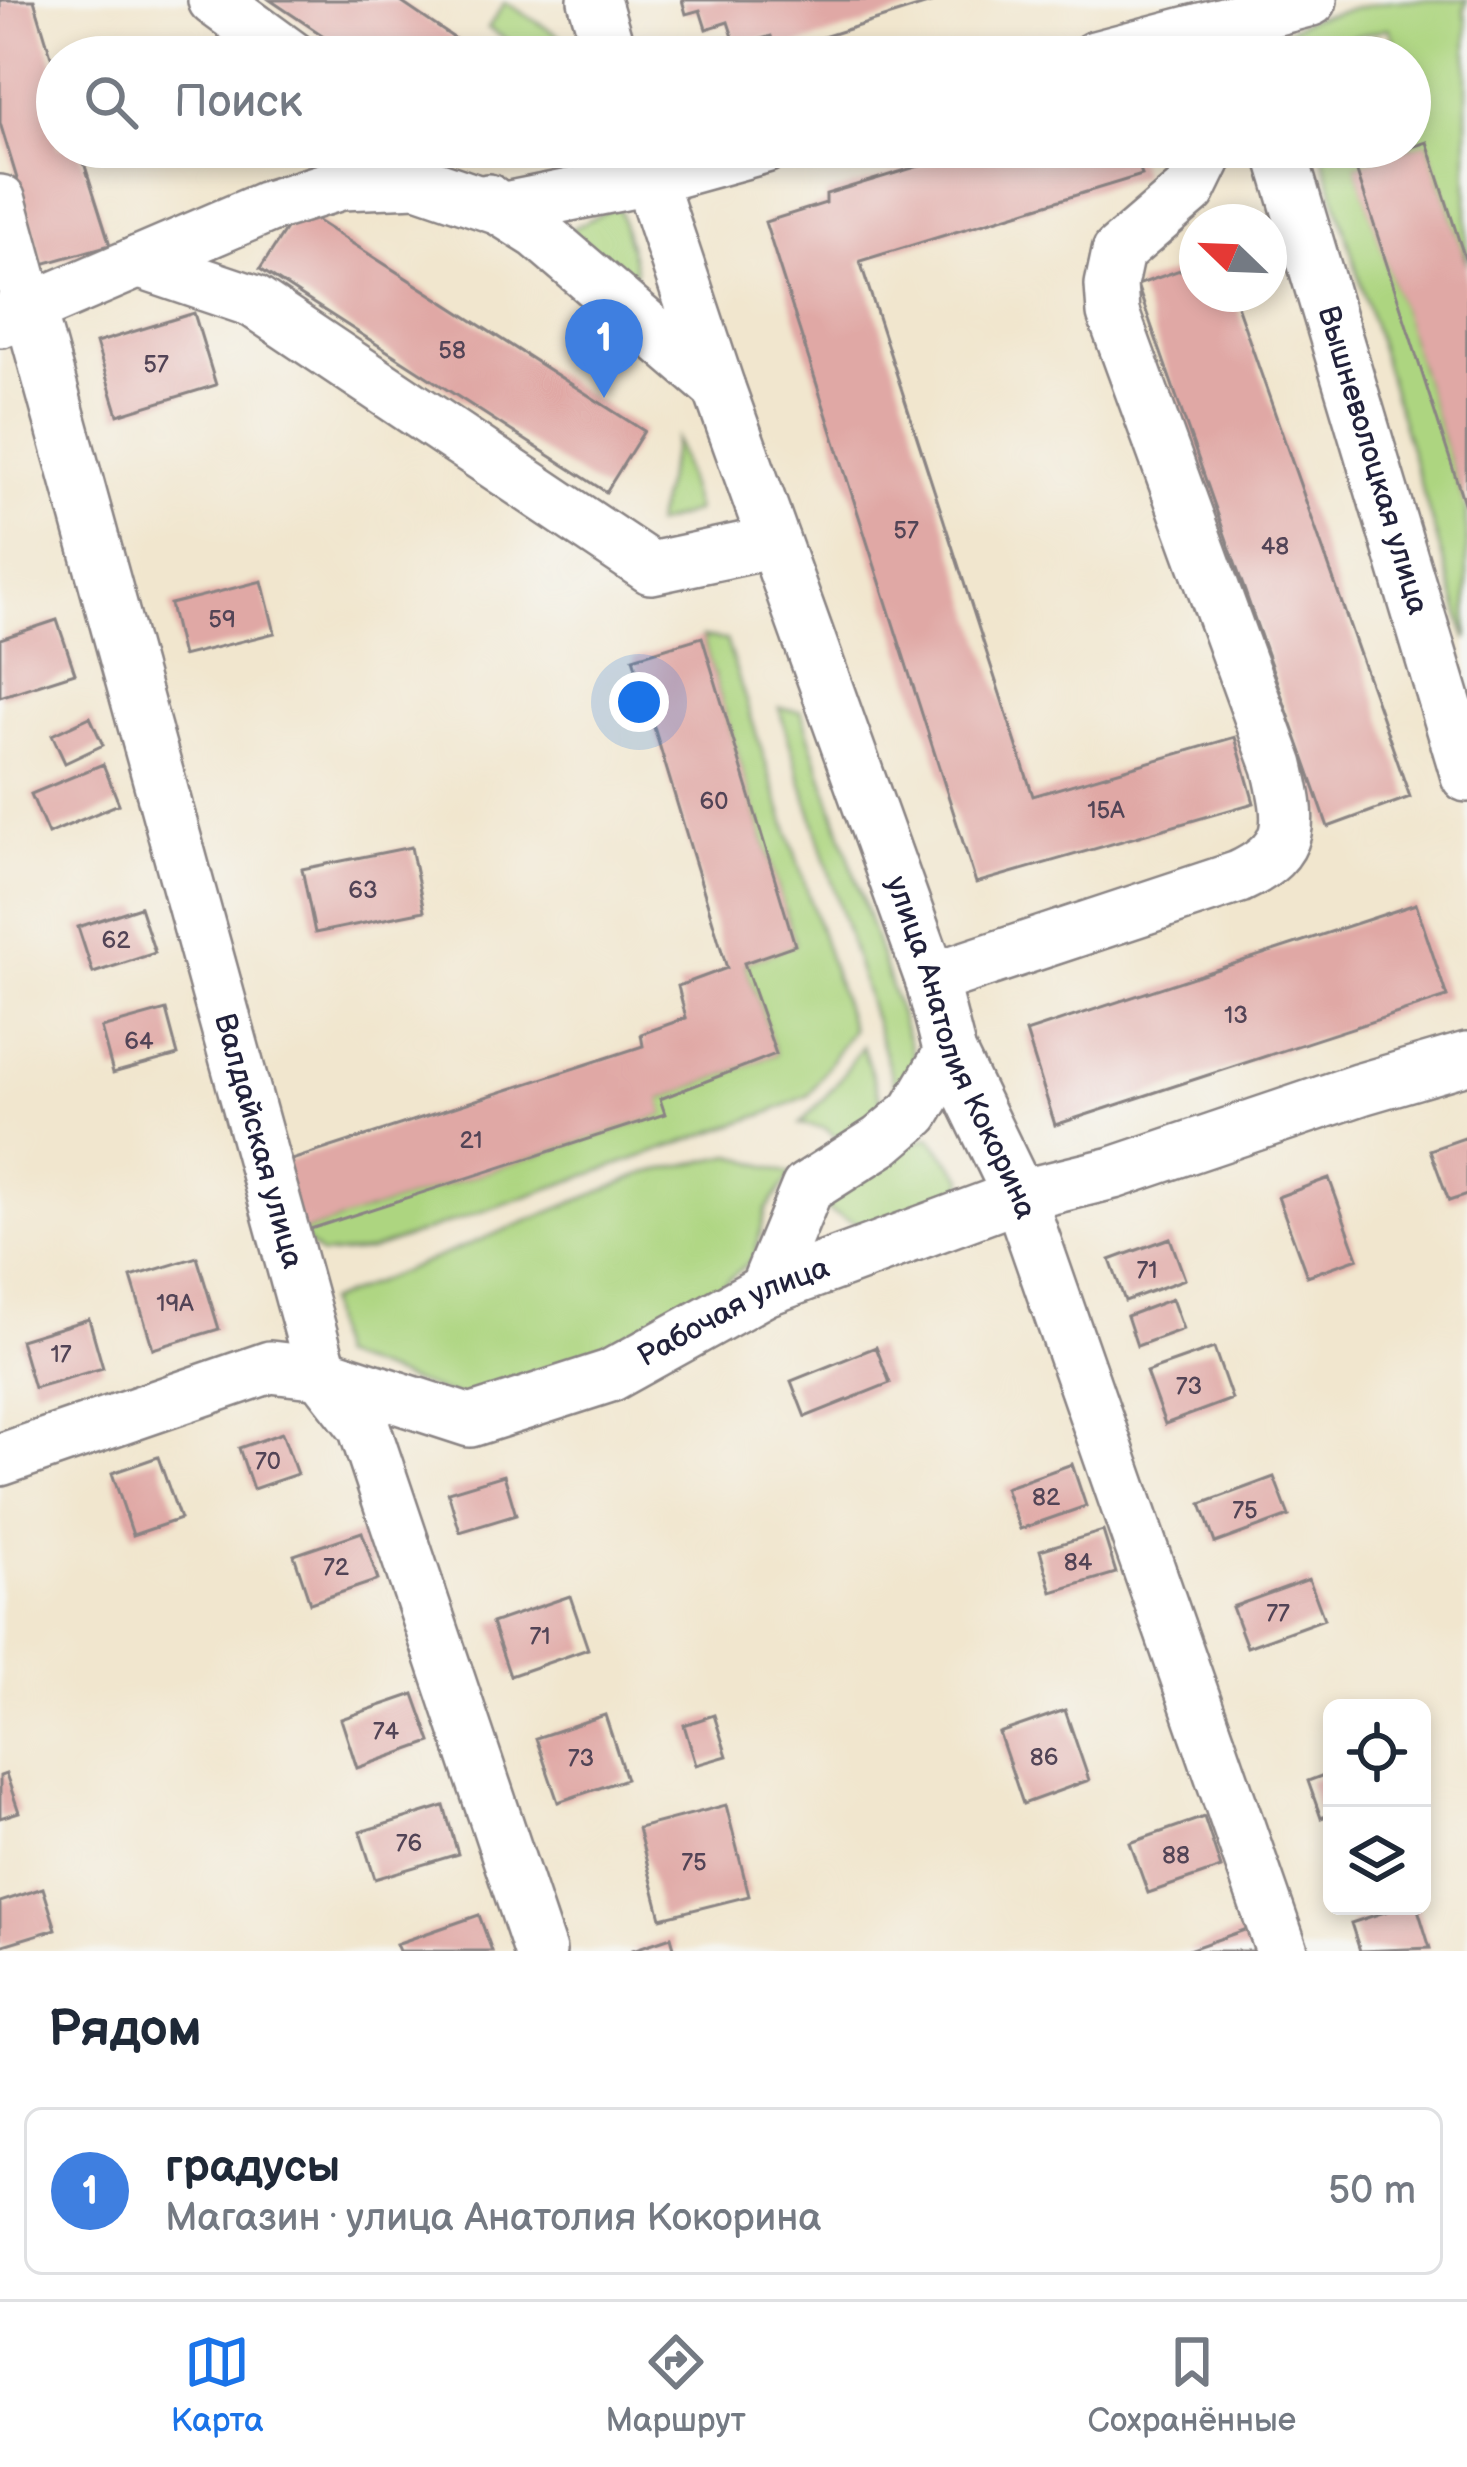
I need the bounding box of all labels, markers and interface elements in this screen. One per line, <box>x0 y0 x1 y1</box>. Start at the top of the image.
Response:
search box <box>36 36 1431 168</box>
icon: search <box>78 69 144 135</box>
text: Поиск <box>174 75 302 130</box>
north arrow <box>1179 204 1287 312</box>
pin: 1 <box>565 299 643 398</box>
street label: Вышневолоцкая улица <box>1310 302 1436 619</box>
house number: 58 <box>438 336 466 365</box>
house number: 57 <box>143 350 169 379</box>
house number: 57 <box>893 516 919 545</box>
house number: 48 <box>1261 532 1289 561</box>
house number: 59 <box>208 605 236 634</box>
your location <box>609 672 669 732</box>
house number: 60 <box>700 787 728 816</box>
house number: 15А <box>1087 796 1125 825</box>
street label: улица Анатолия Кокорина <box>878 871 1044 1224</box>
house number: 63 <box>348 876 378 905</box>
house number: 62 <box>102 926 130 955</box>
house number: 13 <box>1224 1001 1248 1030</box>
street label: Валдайская улица <box>206 1010 311 1273</box>
house number: 64 <box>124 1027 154 1056</box>
house number: 21 <box>459 1126 483 1155</box>
street label: Рабочая улица <box>631 1250 834 1375</box>
house number: 71 <box>1136 1256 1158 1285</box>
house number: 19А <box>156 1289 194 1318</box>
house number: 17 <box>50 1340 72 1369</box>
house number: 73 <box>1176 1372 1202 1401</box>
house number: 70 <box>255 1447 281 1476</box>
house number: 82 <box>1032 1483 1060 1512</box>
house number: 75 <box>1232 1496 1258 1525</box>
house number: 84 <box>1064 1548 1093 1577</box>
house number: 72 <box>323 1553 349 1582</box>
house number: 77 <box>1266 1599 1290 1628</box>
house number: 71 <box>529 1622 551 1651</box>
map controls <box>1323 1699 1431 1915</box>
button: locate <box>1323 1699 1431 1807</box>
house number: 74 <box>373 1717 400 1746</box>
house number: 86 <box>1030 1743 1058 1772</box>
house number: 73 <box>568 1744 594 1773</box>
button: layers <box>1323 1807 1431 1915</box>
house number: 76 <box>396 1829 422 1858</box>
house number: 88 <box>1162 1841 1190 1870</box>
house number: 75 <box>681 1848 707 1877</box>
text: Рядом <box>48 1999 202 2060</box>
text: градусы <box>165 2140 340 2195</box>
text: 1 <box>82 2168 98 2215</box>
text: 50 m <box>1328 2168 1416 2215</box>
text: Магазин · улица Анатолия Кокорина <box>165 2195 821 2242</box>
tab: Карта <box>171 2329 264 2441</box>
tab: Маршрут <box>606 2329 746 2441</box>
tab: Сохранённые <box>1088 2329 1296 2441</box>

